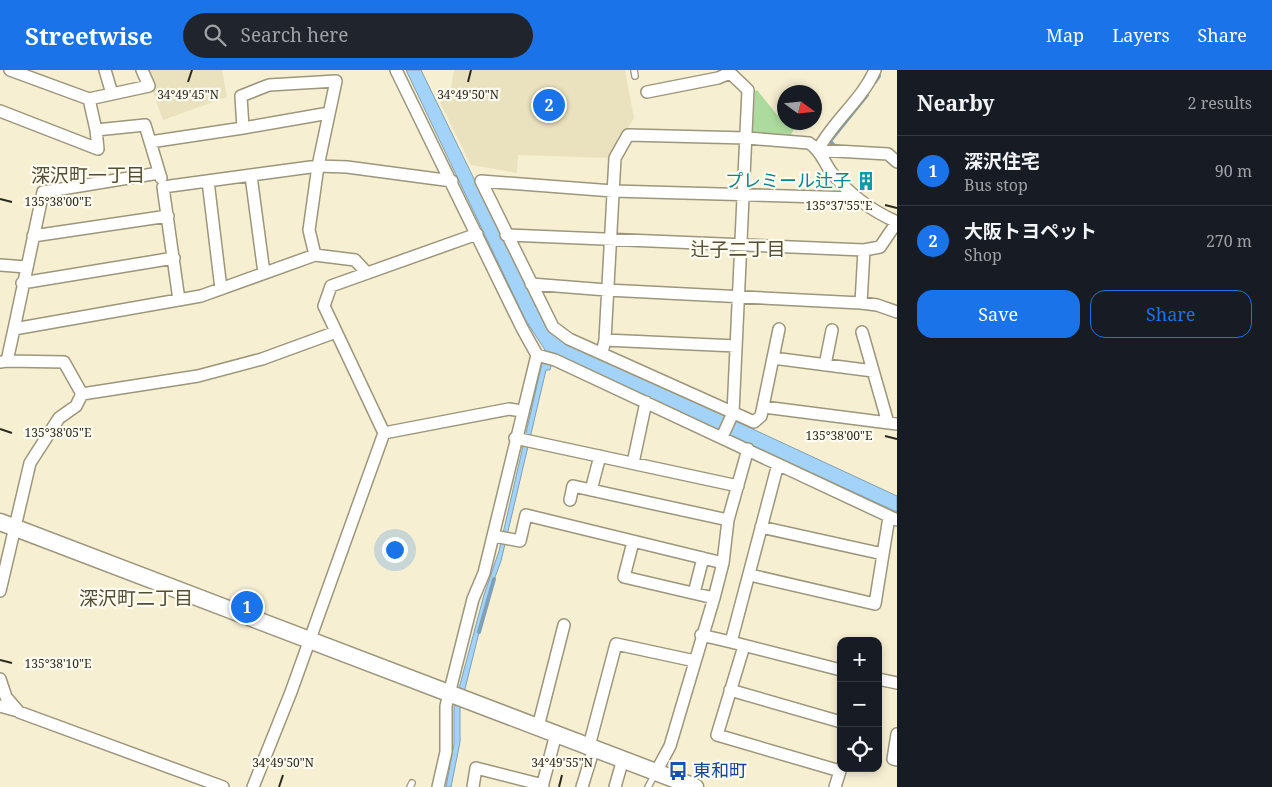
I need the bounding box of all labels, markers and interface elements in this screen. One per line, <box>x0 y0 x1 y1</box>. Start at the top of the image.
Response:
search box <box>183 13 533 58</box>
text: Streetwise <box>25 19 153 52</box>
icon: search <box>201 21 229 49</box>
text: Search here <box>241 22 348 48</box>
text: Map <box>1046 23 1084 47</box>
text: Layers <box>1112 23 1170 47</box>
text: Share <box>1198 23 1247 47</box>
north arrow <box>777 85 822 130</box>
text: 34°49'45"N <box>157 86 219 103</box>
text: 34°49'50"N <box>437 86 499 103</box>
pin: 2 <box>533 86 565 124</box>
text: Nearby <box>917 89 995 117</box>
text: 2 results <box>1188 92 1252 114</box>
text: 深沢住宅 <box>964 148 1040 174</box>
text: 1 <box>928 160 938 182</box>
text: 90 m <box>1215 160 1252 182</box>
district label: 深沢町一丁目 <box>31 162 145 188</box>
place label: プレミール辻子 <box>725 168 851 192</box>
building icon: プレミール辻子 <box>855 170 877 192</box>
text: Bus stop <box>964 174 1028 196</box>
text: 135°38'00"E <box>25 193 91 210</box>
text: 135°37'55"E <box>806 197 872 214</box>
text: 大阪トヨペット <box>964 218 1097 244</box>
text: 2 <box>928 230 938 252</box>
text: 270 m <box>1206 230 1252 252</box>
district label: 辻子二丁目 <box>690 236 786 262</box>
text: Shop <box>964 244 1002 266</box>
button: Save <box>917 290 1080 338</box>
button: Share <box>1090 290 1252 338</box>
text: 135°38'05"E <box>25 424 91 441</box>
text: 135°38'00"E <box>806 427 872 444</box>
your location <box>382 537 408 563</box>
district label: 深沢町二丁目 <box>79 585 193 611</box>
pin: 1 <box>231 588 263 626</box>
map controls <box>837 637 882 772</box>
button: + <box>837 637 882 682</box>
text: 135°38'10"E <box>25 655 91 672</box>
button: − <box>837 682 882 727</box>
button: locate <box>837 727 882 772</box>
text: 34°49'50"N <box>252 754 314 771</box>
text: 34°49'55"N <box>531 754 593 771</box>
place label: 東和町 <box>693 758 747 782</box>
bus stop icon: 東和町 <box>667 760 689 782</box>

